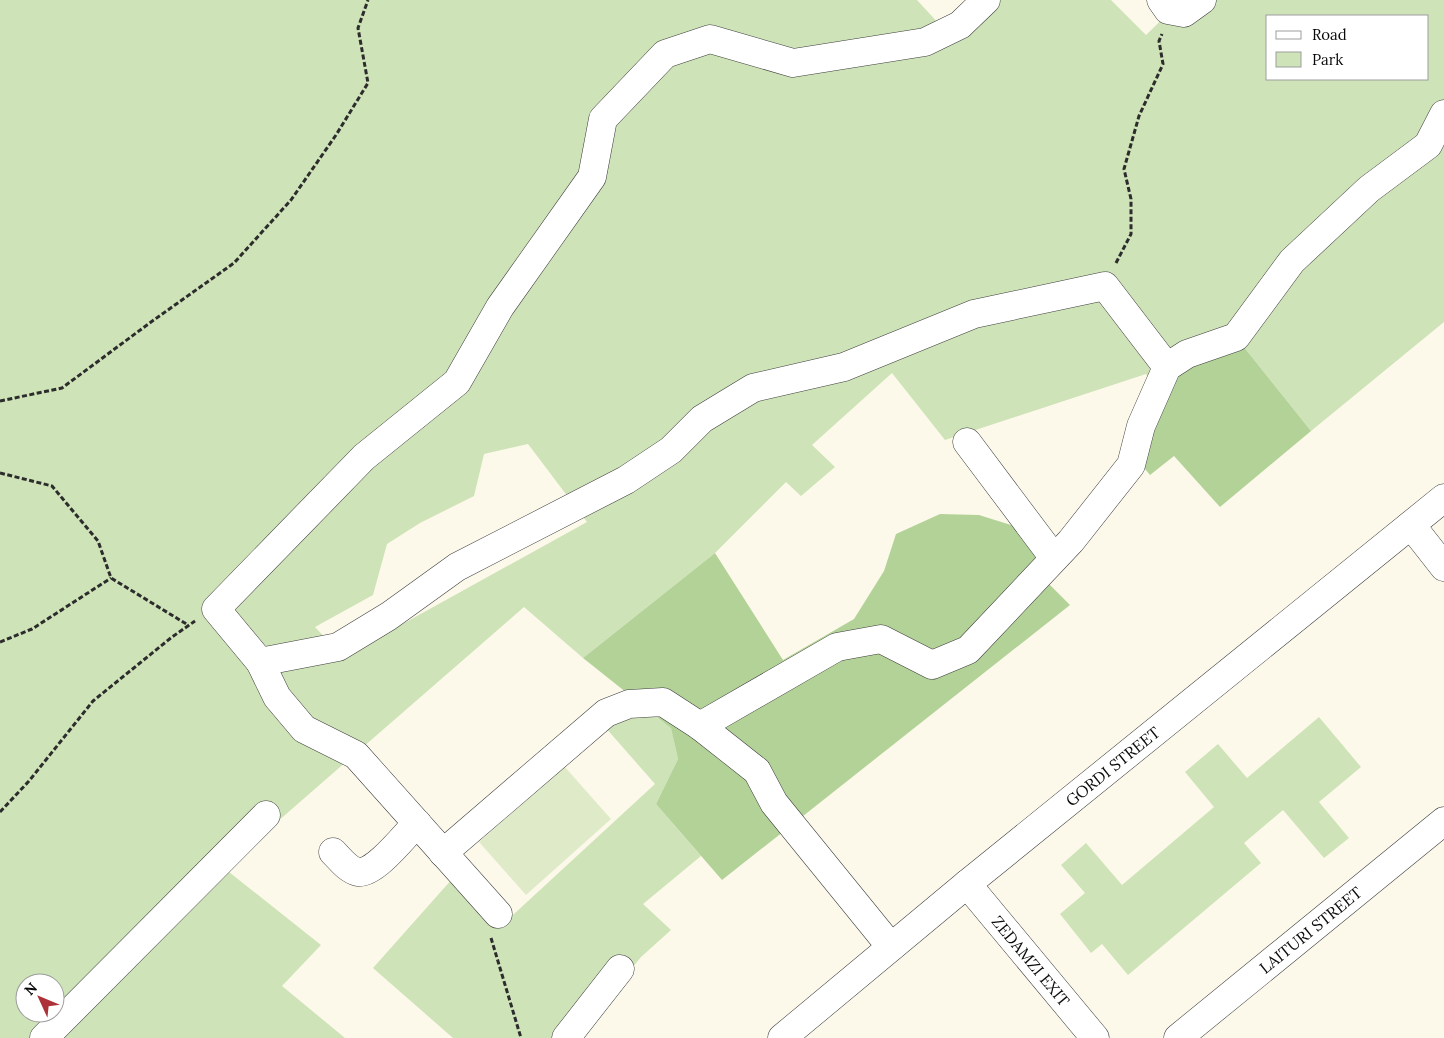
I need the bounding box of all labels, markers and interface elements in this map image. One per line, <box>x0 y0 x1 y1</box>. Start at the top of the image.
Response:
legend <box>1266 15 1429 80</box>
text: Road <box>1312 25 1347 44</box>
text: Park <box>1312 50 1343 69</box>
street label: GORDI STREET <box>1061 722 1164 810</box>
street label: LAITURI STREET <box>1255 882 1366 978</box>
street label: ZEDAMZI EXIT <box>988 912 1074 1010</box>
north arrow <box>15 973 65 1023</box>
text: N <box>20 979 41 999</box>

